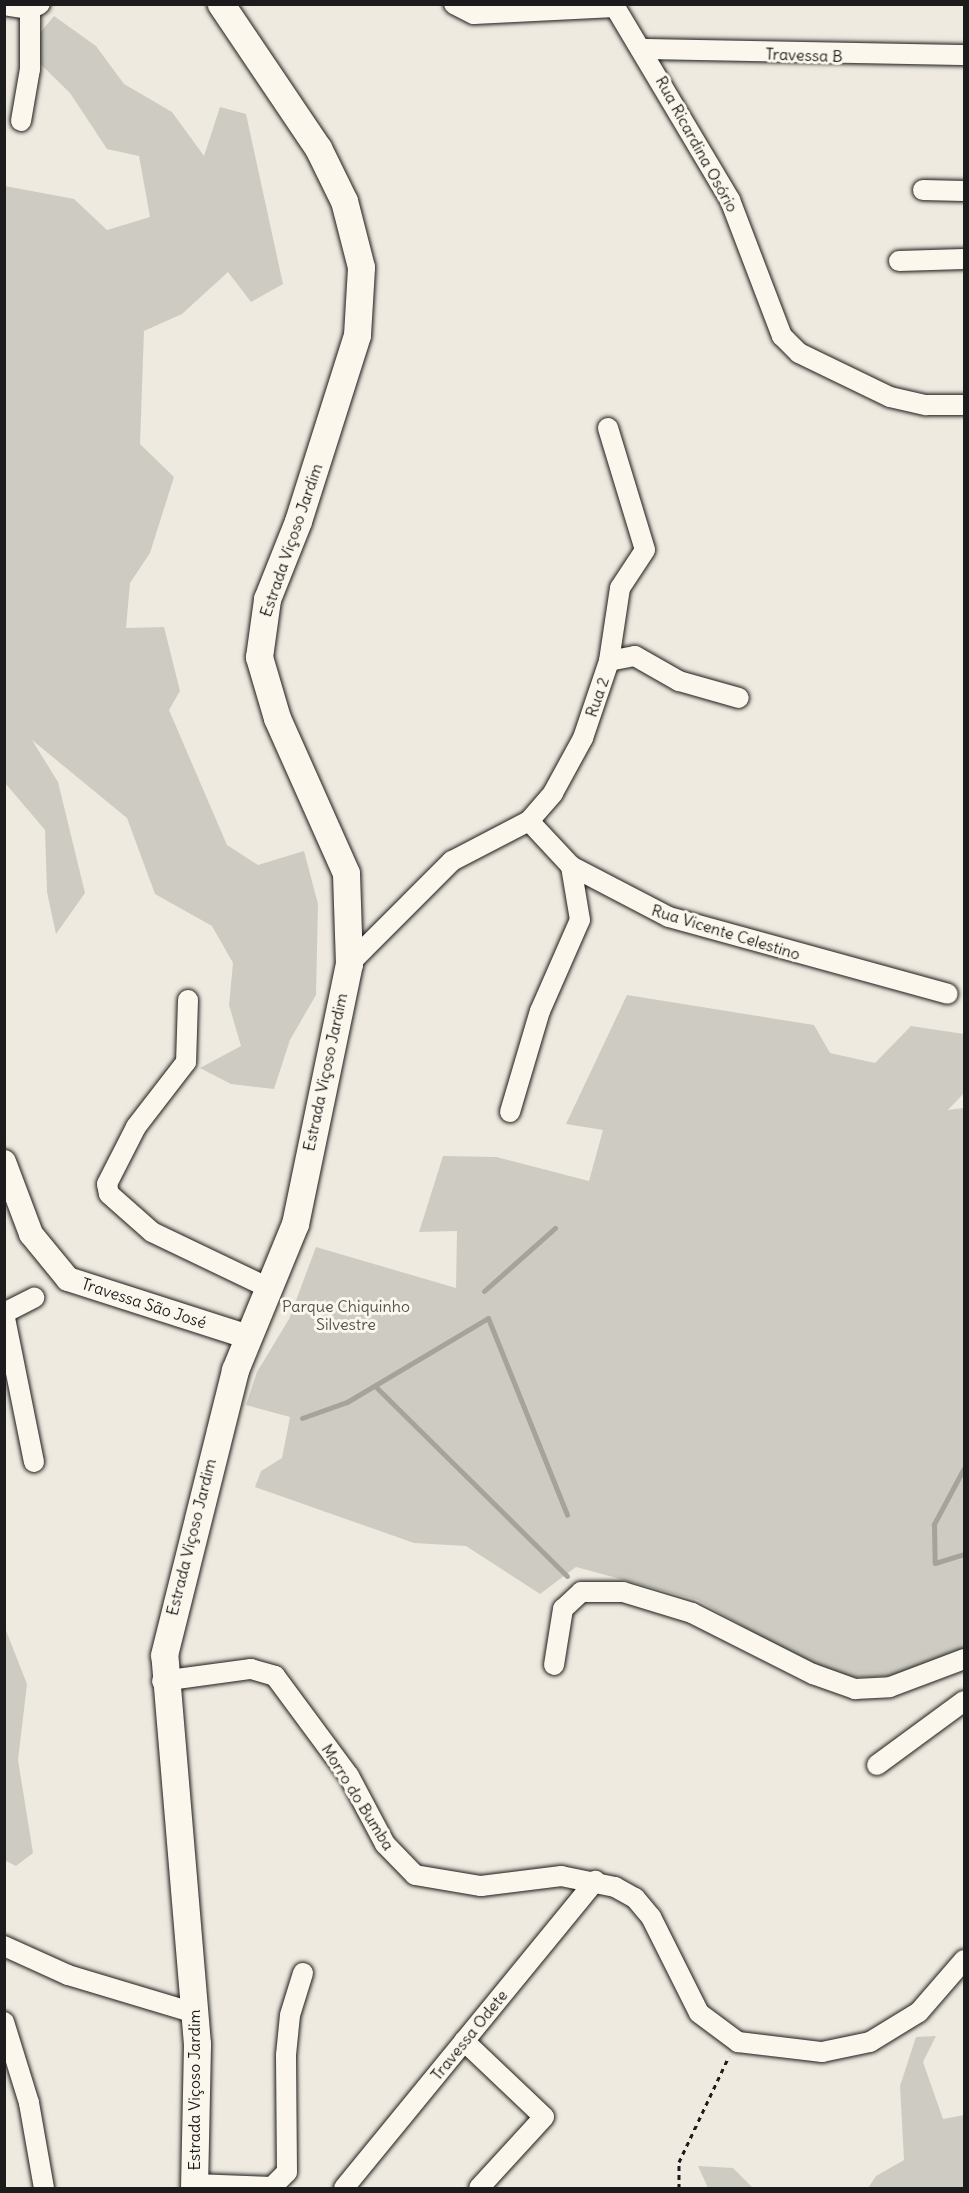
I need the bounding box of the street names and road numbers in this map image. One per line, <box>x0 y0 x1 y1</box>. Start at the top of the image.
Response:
street label: Travessa B <box>765 44 843 66</box>
street label: Rua Ricardina Osório <box>652 73 742 215</box>
street label: Estrada Viçoso Jardim <box>256 461 326 619</box>
street label: Rua 2 <box>581 674 613 720</box>
street label: Rua Vicente Celestino <box>649 900 803 964</box>
street label: Estrada Viçoso Jardim <box>299 991 351 1153</box>
street label: Travessa São José <box>79 1274 209 1332</box>
street label: Estrada Viçoso Jardim <box>162 1457 220 1617</box>
street label: Morro do Bumba <box>318 1740 398 1854</box>
street label: Travessa Odete <box>427 1986 511 2084</box>
street label: Estrada Viçoso Jardim <box>184 2009 204 2171</box>

